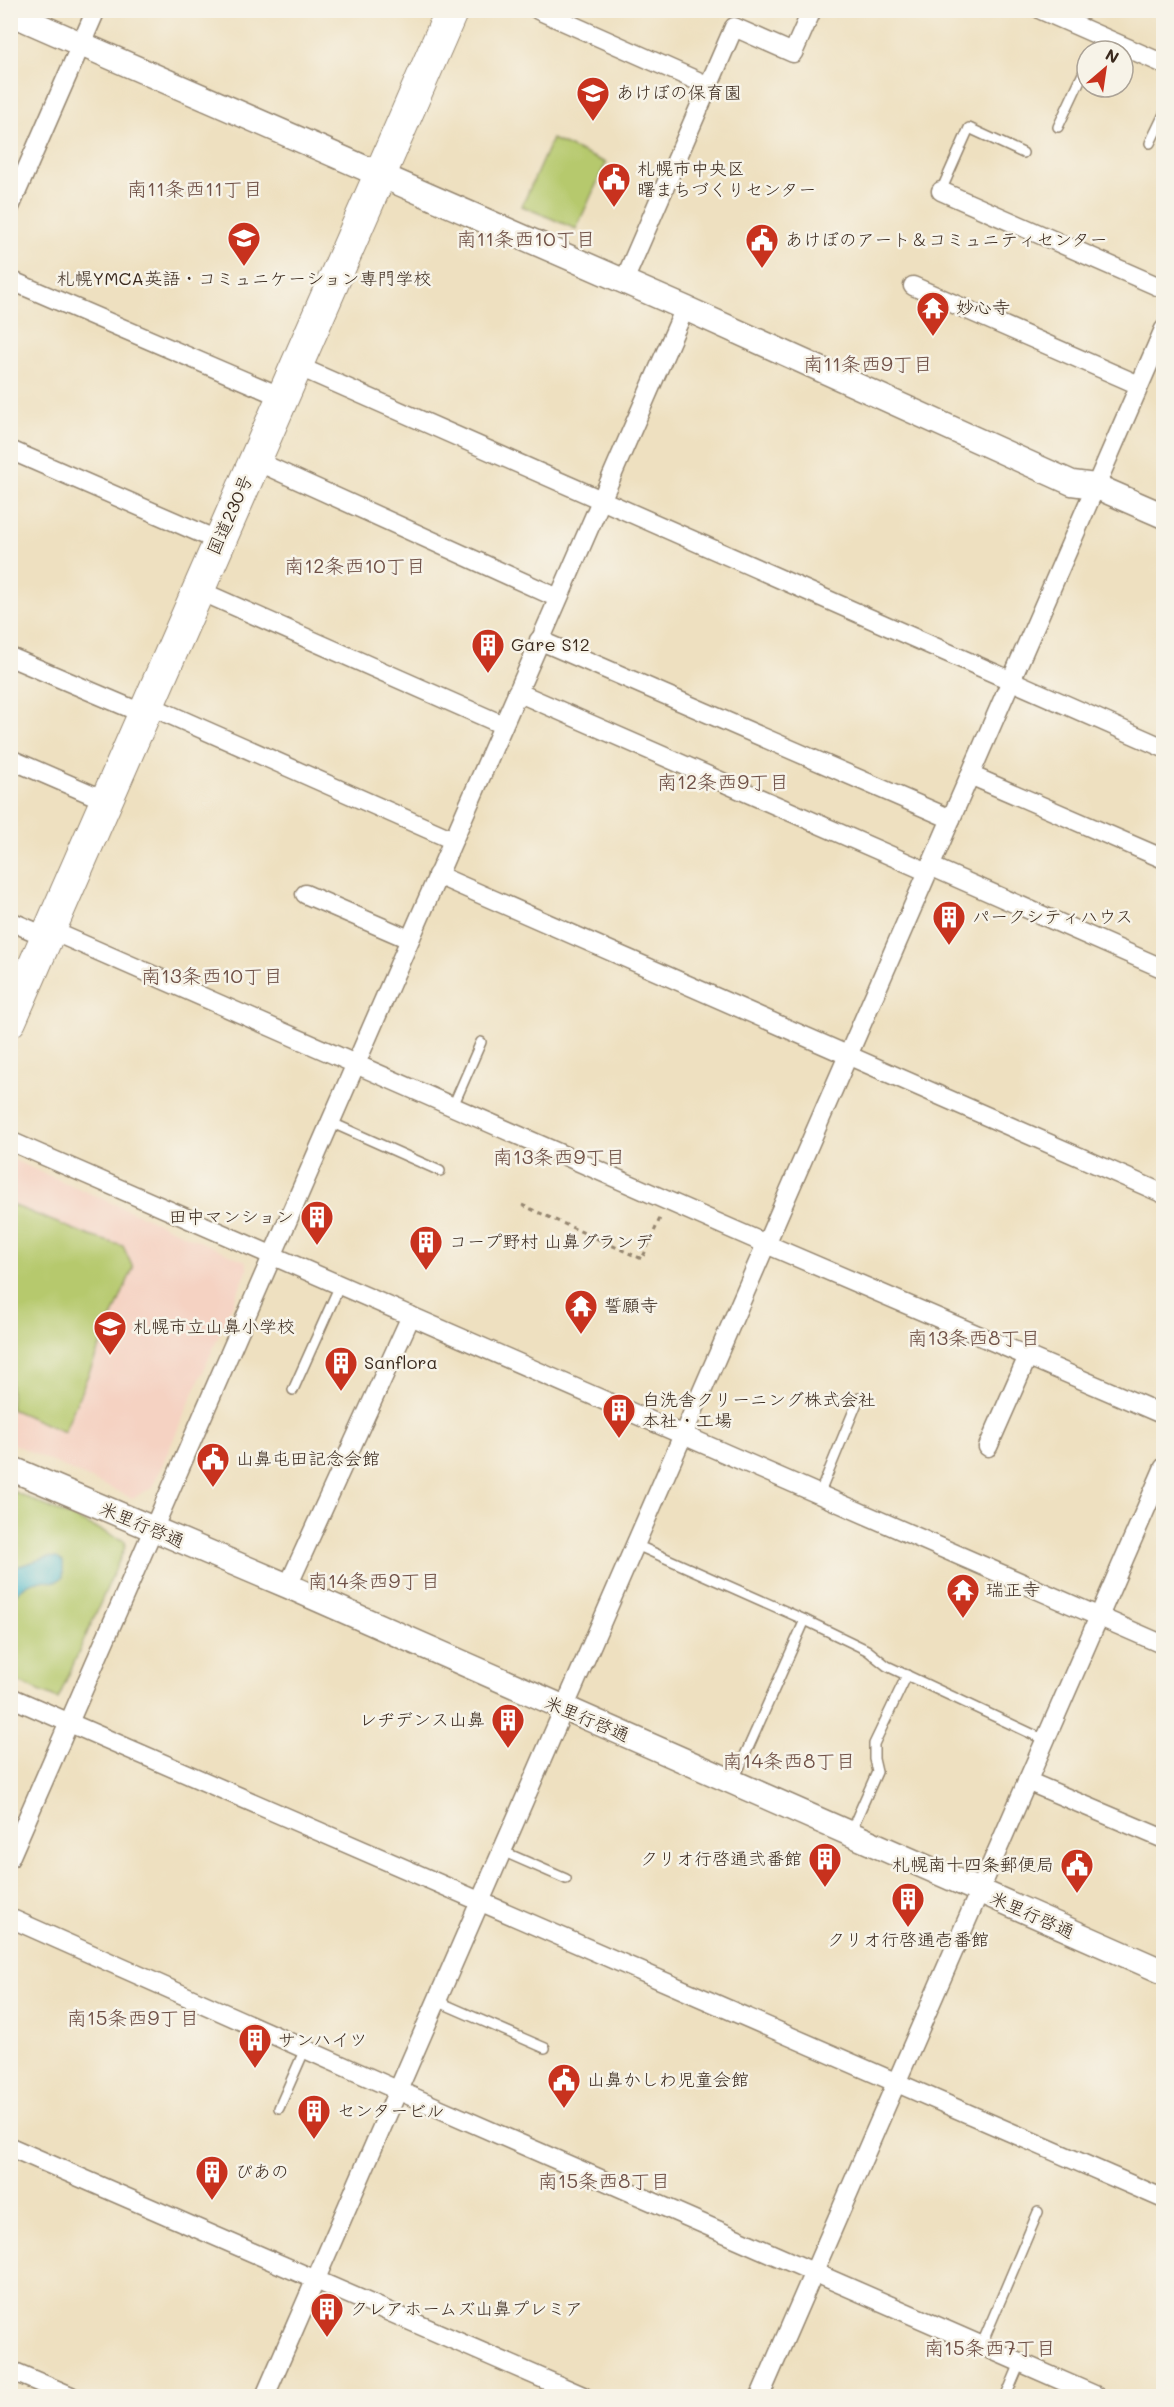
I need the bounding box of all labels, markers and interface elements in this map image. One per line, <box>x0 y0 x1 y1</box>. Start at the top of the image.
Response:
north arrow <box>1075 39 1135 99</box>
text: N <box>1102 43 1123 68</box>
school or university icon: あけぼの保育園 <box>575 75 611 122</box>
place label: あけぼの保育園 <box>616 80 742 104</box>
place label: 札幌市中央区 曙まちづくりセンター <box>637 156 816 201</box>
public building icon: 札幌市中央区 曙まちづくりセンター <box>596 161 632 208</box>
district label: 南11条西11丁目 <box>127 175 263 201</box>
school or university icon: 札幌YMCA英語・コミュニケーション専門学校 <box>226 220 262 267</box>
public building icon: あけぼのアート＆コミュニティセンター <box>744 222 780 269</box>
district label: 南11条西10丁目 <box>456 225 596 251</box>
place label: あけぼのアート＆コミュニティセンター <box>785 227 1108 251</box>
place label: 札幌YMCA英語・コミュニケーション専門学校 <box>56 266 432 290</box>
temple icon: 妙心寺 <box>915 290 951 337</box>
place label: 妙心寺 <box>956 295 1010 319</box>
district label: 南11条西9丁目 <box>803 350 933 376</box>
street label: 国道230号 <box>201 471 257 559</box>
district label: 南12条西10丁目 <box>284 552 426 578</box>
building icon: Gare S12 <box>470 627 506 674</box>
place label: Gare S12 <box>511 632 590 656</box>
district label: 南12条西9丁目 <box>657 768 789 794</box>
building icon: パークシティハウス <box>931 899 967 946</box>
place label: パークシティハウス <box>972 904 1133 928</box>
district label: 南13条西10丁目 <box>141 962 283 988</box>
district label: 南13条西9丁目 <box>493 1143 625 1169</box>
building icon: 田中マンション <box>299 1199 335 1246</box>
place label: 田中マンション <box>169 1204 294 1228</box>
building icon: コープ野村 山鼻グランデ <box>408 1224 444 1271</box>
place label: コープ野村 山鼻グランデ <box>449 1229 653 1253</box>
temple icon: 誓願寺 <box>563 1288 599 1335</box>
place label: 誓願寺 <box>604 1293 658 1317</box>
school or university icon: 札幌市立山鼻小学校 <box>92 1309 128 1356</box>
place label: 札幌市立山鼻小学校 <box>133 1314 295 1338</box>
district label: 南13条西8丁目 <box>908 1324 1040 1350</box>
building icon: Sanflora <box>323 1345 359 1392</box>
place label: Sanflora <box>364 1350 438 1374</box>
place label: 白洗舎クリーニング株式会社 本社・工場 <box>642 1387 876 1432</box>
building icon: 白洗舎クリーニング株式会社 本社・工場 <box>601 1392 637 1439</box>
public building icon: 山鼻屯田記念会館 <box>195 1441 231 1488</box>
place label: 山鼻屯田記念会館 <box>236 1446 380 1470</box>
street label: 米里行啓通 <box>96 1495 189 1553</box>
district label: 南14条西9丁目 <box>308 1567 440 1593</box>
temple icon: 瑞正寺 <box>945 1572 981 1619</box>
place label: 瑞正寺 <box>986 1577 1040 1601</box>
street label: 米里行啓通 <box>541 1689 634 1747</box>
building icon: レヂデンス山鼻 <box>490 1702 526 1749</box>
place label: レヂデンス山鼻 <box>359 1707 485 1731</box>
district label: 南14条西8丁目 <box>723 1747 855 1773</box>
building icon: クリオ行啓通弐番館 <box>807 1841 843 1888</box>
place label: クリオ行啓通弐番館 <box>640 1846 802 1870</box>
public building icon: 札幌南十四条郵便局 <box>1059 1847 1095 1894</box>
place label: 札幌南十四条郵便局 <box>892 1852 1054 1876</box>
building icon: クリオ行啓通壱番館 <box>890 1881 926 1928</box>
street label: 米里行啓通 <box>986 1885 1078 1943</box>
place label: クリオ行啓通壱番館 <box>827 1927 989 1951</box>
district label: 南15条西9丁目 <box>67 2004 199 2030</box>
building icon: サンハイツ <box>237 2022 273 2069</box>
place label: サンハイツ <box>278 2027 367 2051</box>
public building icon: 山鼻かしわ児童会館 <box>546 2062 582 2109</box>
place label: 山鼻かしわ児童会館 <box>587 2067 749 2091</box>
building icon: センタービル <box>296 2093 332 2140</box>
place label: センタービル <box>337 2098 444 2122</box>
building icon: ぴあの <box>194 2154 230 2201</box>
place label: ぴあの <box>235 2159 289 2183</box>
district label: 南15条西8丁目 <box>538 2167 670 2193</box>
building icon: クレアホームズ山鼻プレミア <box>309 2291 345 2338</box>
place label: クレアホームズ山鼻プレミア <box>350 2296 583 2320</box>
district label: 南15条西7丁目 <box>924 2334 1056 2360</box>

